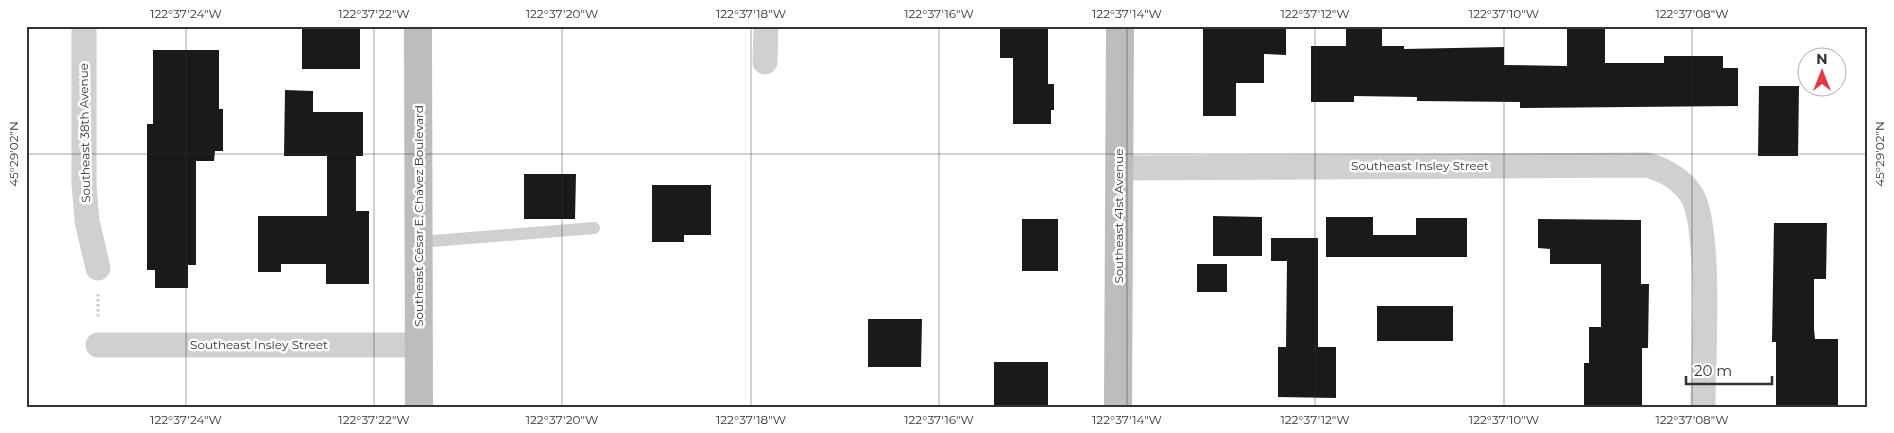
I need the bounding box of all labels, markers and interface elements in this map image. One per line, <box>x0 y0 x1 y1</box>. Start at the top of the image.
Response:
text: 122°37'24"W <box>150 6 222 21</box>
text: 122°37'22"W <box>338 6 410 21</box>
text: 122°37'20"W <box>526 6 598 21</box>
text: 122°37'18"W <box>716 6 786 21</box>
text: 122°37'16"W <box>904 6 974 21</box>
text: 122°37'14"W <box>1092 6 1162 21</box>
text: 122°37'12"W <box>1280 6 1350 21</box>
text: 122°37'10"W <box>1469 6 1539 21</box>
text: 122°37'08"W <box>1655 6 1729 21</box>
north arrow <box>1796 48 1846 98</box>
text: N <box>1816 50 1828 68</box>
street label: Southeast 38th Avenue <box>76 63 93 203</box>
street label: Southeast César E. Chávez Boulevard <box>411 105 426 327</box>
text: 45°29'02"N <box>6 121 21 187</box>
text: 45°29'02"N <box>1872 121 1887 187</box>
street label: Southeast 41st Avenue <box>1111 148 1126 284</box>
street label: Southeast Insley Street <box>1351 158 1489 173</box>
street label: Southeast Insley Street <box>190 337 328 352</box>
scale bar <box>1686 353 1773 385</box>
text: 20 m <box>1694 361 1732 380</box>
text: 122°37'24"W <box>150 412 222 427</box>
text: 122°37'22"W <box>338 412 410 427</box>
text: 122°37'20"W <box>526 412 598 427</box>
text: 122°37'18"W <box>716 412 786 427</box>
text: 122°37'16"W <box>904 412 974 427</box>
text: 122°37'14"W <box>1092 412 1162 427</box>
text: 122°37'12"W <box>1280 412 1350 427</box>
text: 122°37'10"W <box>1469 412 1539 427</box>
text: 122°37'08"W <box>1655 412 1729 427</box>

